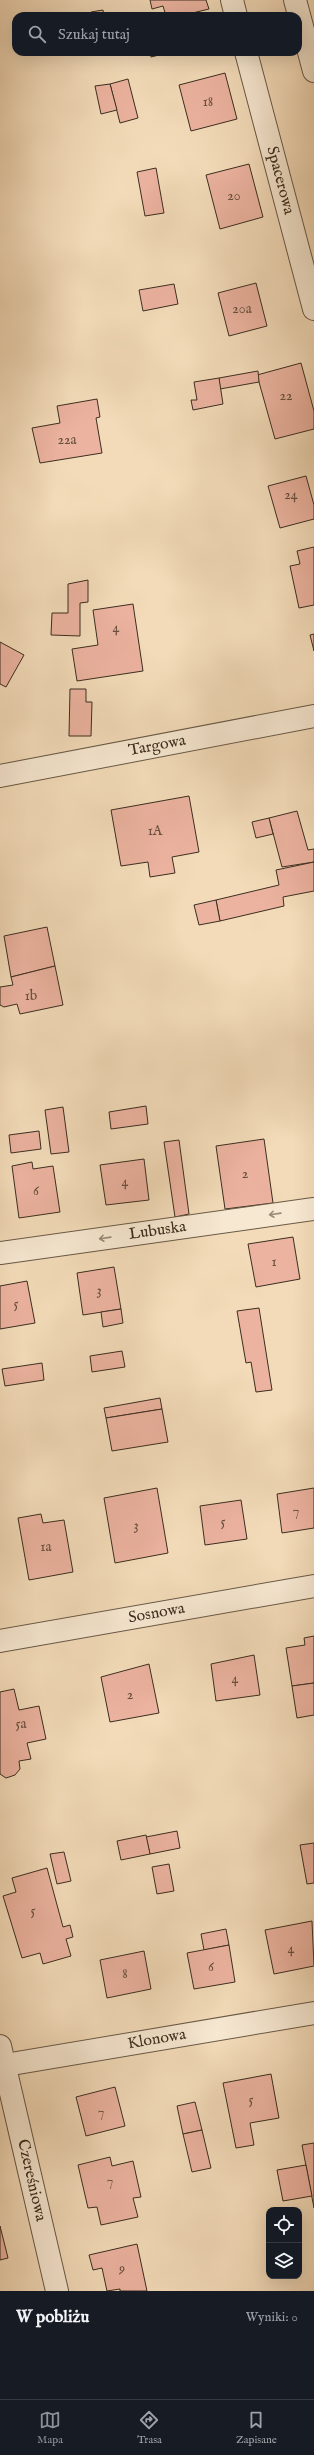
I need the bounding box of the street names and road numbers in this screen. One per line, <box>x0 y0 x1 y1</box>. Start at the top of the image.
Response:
street label: Spacerowa <box>261 144 299 217</box>
street label: Targowa <box>127 731 187 761</box>
street label: Lubuska <box>128 1217 187 1245</box>
street label: Sosnowa <box>127 1599 186 1628</box>
street label: Klonowa <box>126 2025 188 2054</box>
street label: Czereśniowa <box>12 2137 50 2223</box>

